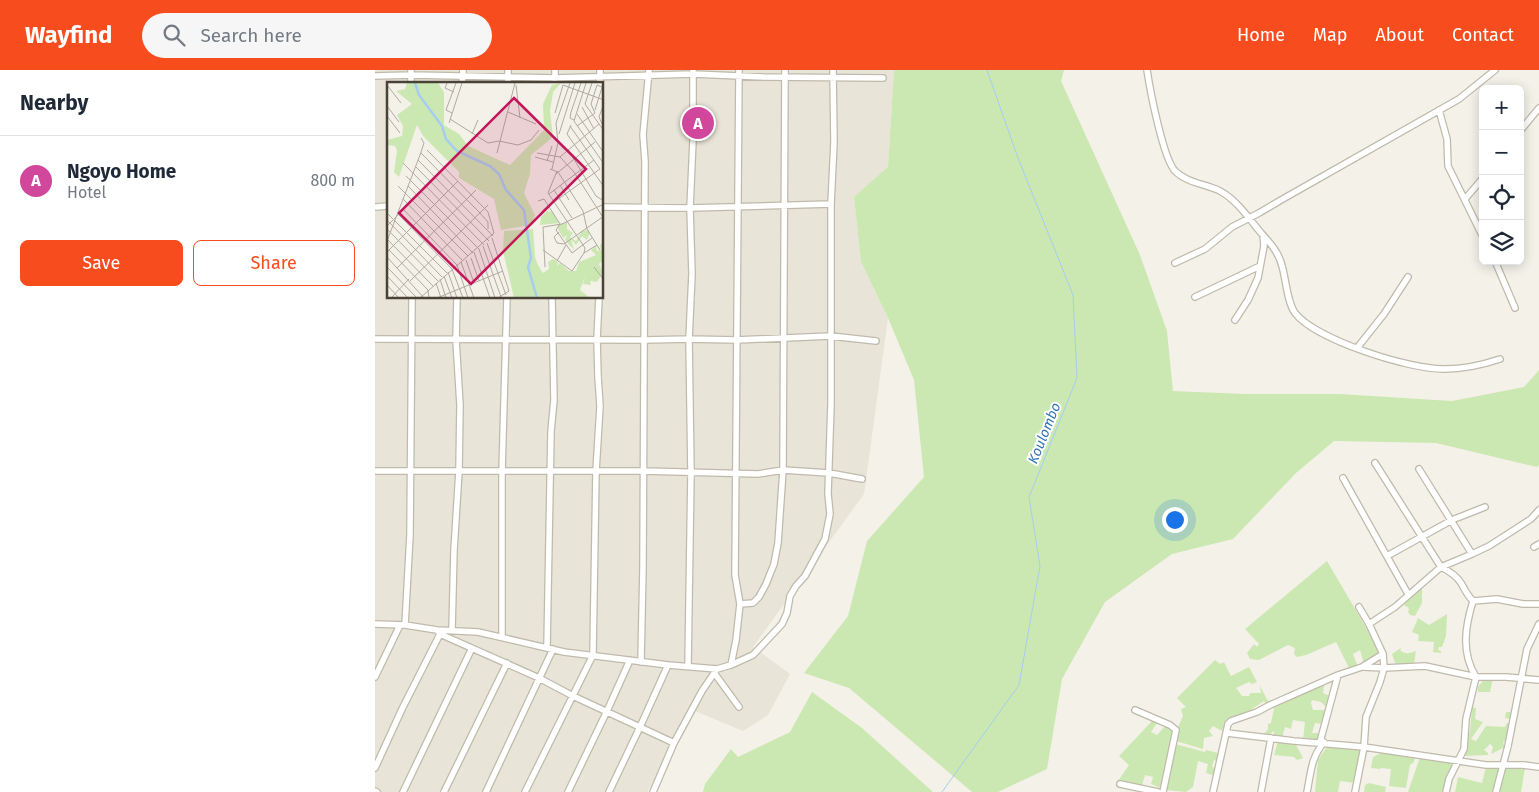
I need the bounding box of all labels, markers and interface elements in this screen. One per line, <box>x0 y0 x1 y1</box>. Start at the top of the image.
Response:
search box <box>142 13 492 58</box>
text: Wayfind <box>25 21 112 49</box>
icon: search <box>160 21 188 49</box>
text: Search here <box>200 24 302 47</box>
text: Home <box>1237 24 1285 46</box>
text: Map <box>1313 24 1347 46</box>
text: About <box>1375 24 1424 46</box>
text: Contact <box>1452 24 1514 46</box>
inset map <box>387 82 604 299</box>
map controls <box>1479 85 1524 265</box>
button: + <box>1479 85 1524 130</box>
text: Nearby <box>20 90 88 116</box>
pin: A <box>682 104 714 142</box>
button: − <box>1479 130 1524 175</box>
text: Ngoyo Home <box>67 160 176 183</box>
text: A <box>31 171 41 190</box>
text: 800 m <box>310 171 355 190</box>
button: locate <box>1479 175 1524 220</box>
text: Hotel <box>67 183 106 202</box>
button: layers <box>1479 220 1524 265</box>
button: Save <box>20 240 183 286</box>
button: Share <box>193 240 355 286</box>
water label: Koulombo <box>1025 400 1064 466</box>
your location <box>1162 507 1188 533</box>

